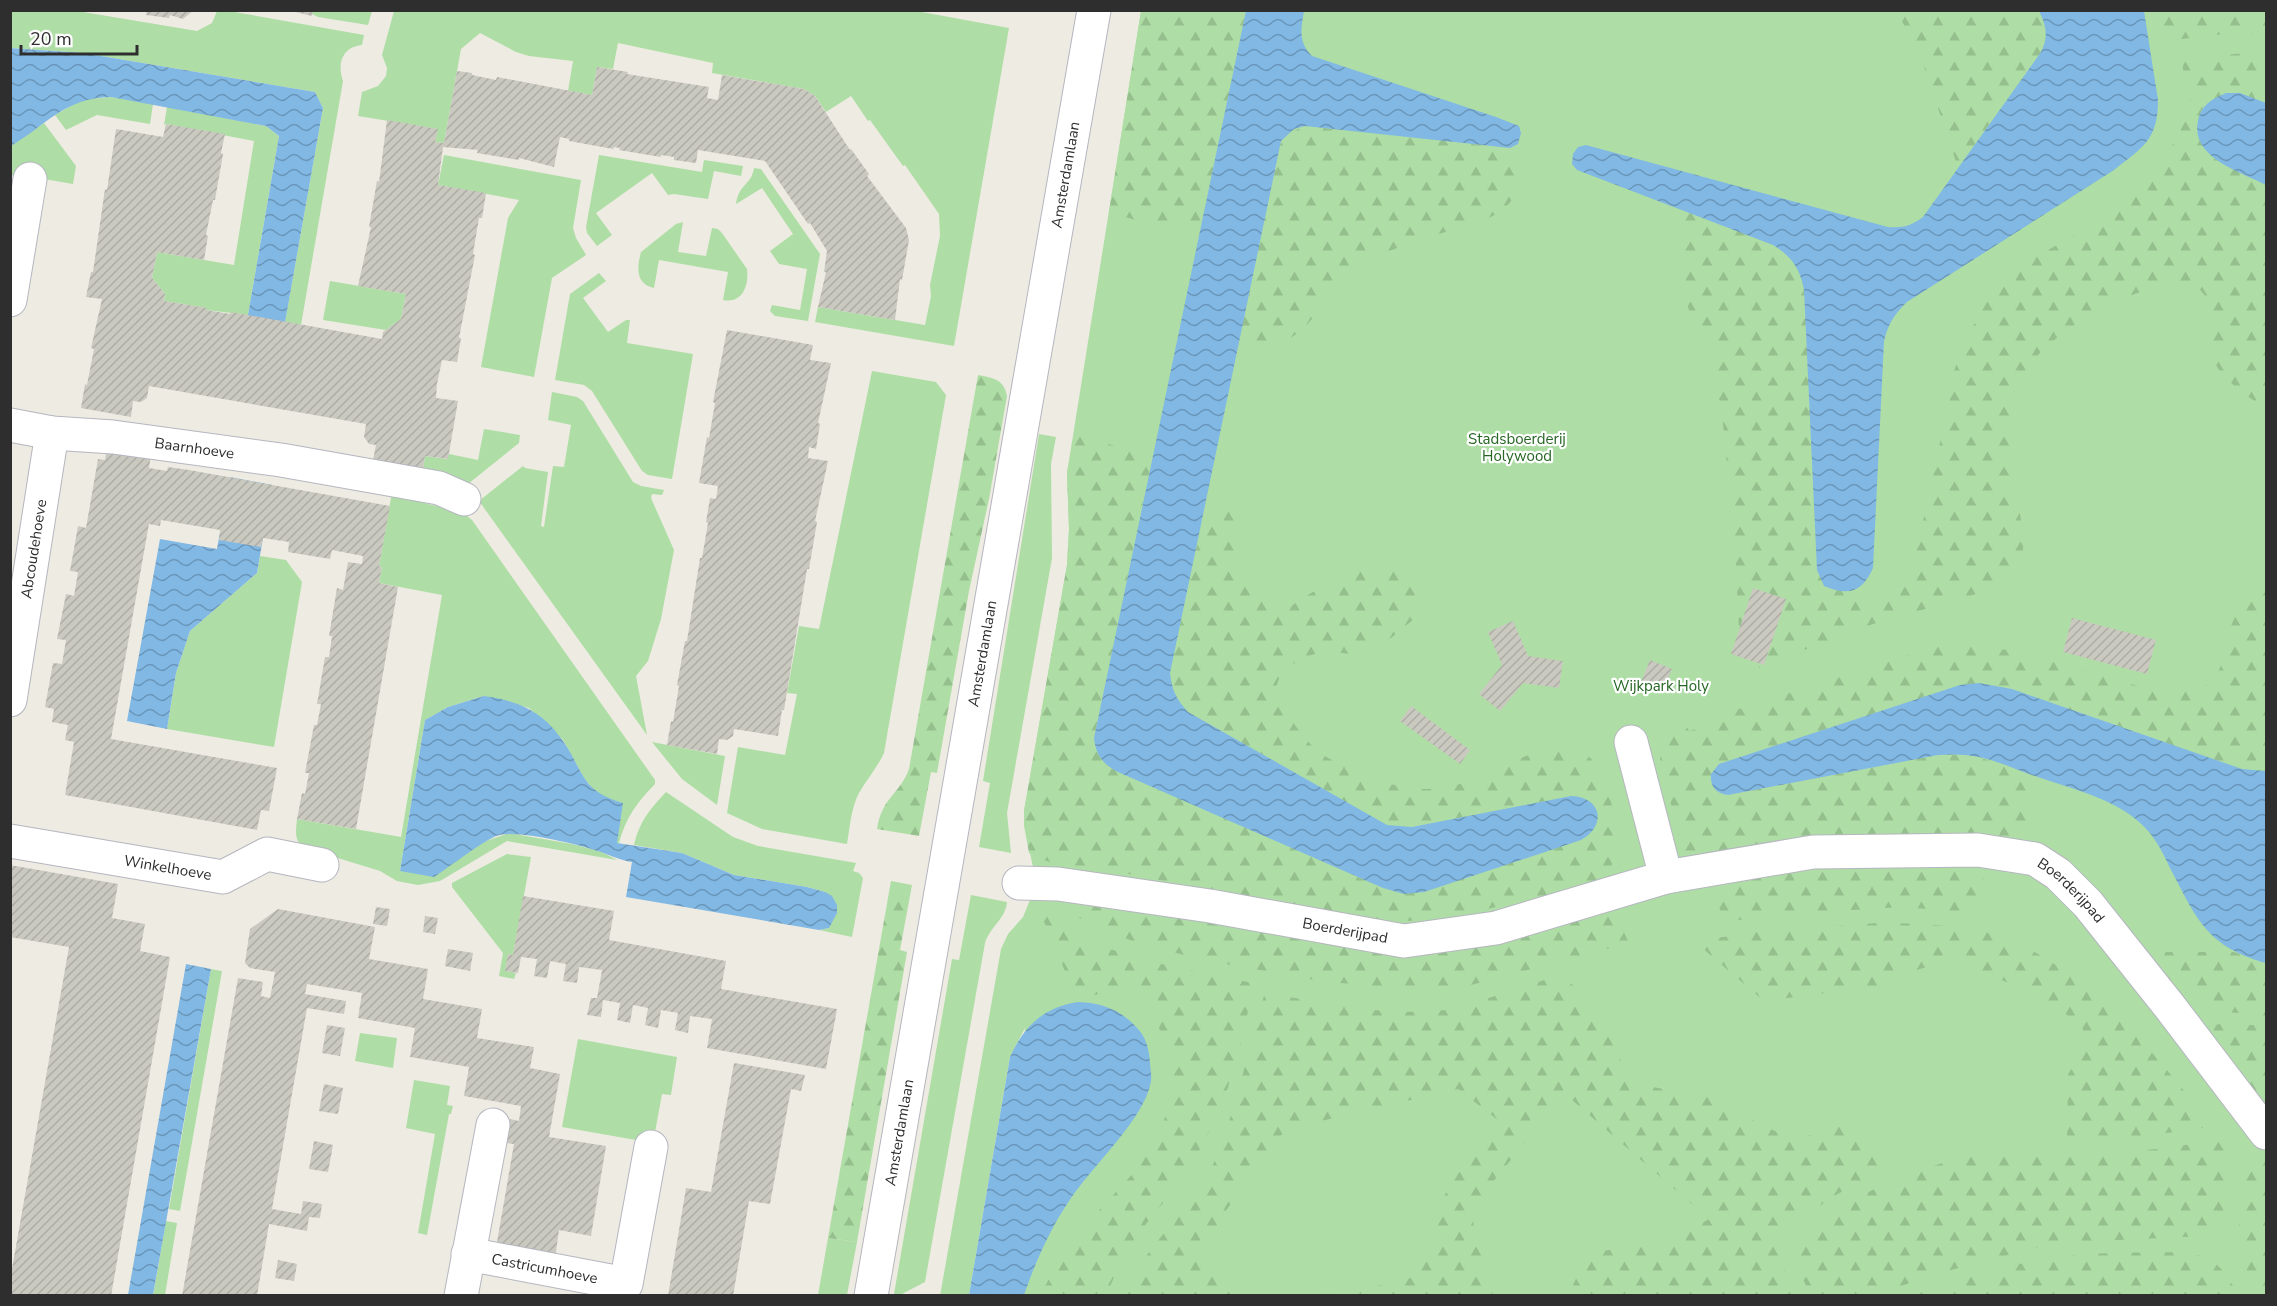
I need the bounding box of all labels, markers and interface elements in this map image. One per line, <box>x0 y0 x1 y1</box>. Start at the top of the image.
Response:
scale bar <box>21 18 136 56</box>
text: 20 m <box>30 27 72 51</box>
street label: Amsterdamlaan <box>1046 120 1084 230</box>
park label: Stadsboerderij Holywood <box>1468 429 1566 466</box>
street label: Baarnhoeve <box>153 433 236 463</box>
street label: Abcoudehoeve <box>16 498 51 600</box>
street label: Amsterdamlaan <box>963 599 1001 708</box>
park label: Wijkpark Holy <box>1613 676 1709 696</box>
street label: Winkelhoeve <box>122 850 213 885</box>
street label: Boerderijpad <box>2034 853 2109 927</box>
street label: Boerderijpad <box>1301 913 1389 948</box>
street label: Amsterdamlaan <box>880 1078 918 1187</box>
street label: Castricumhoeve <box>490 1249 599 1288</box>

